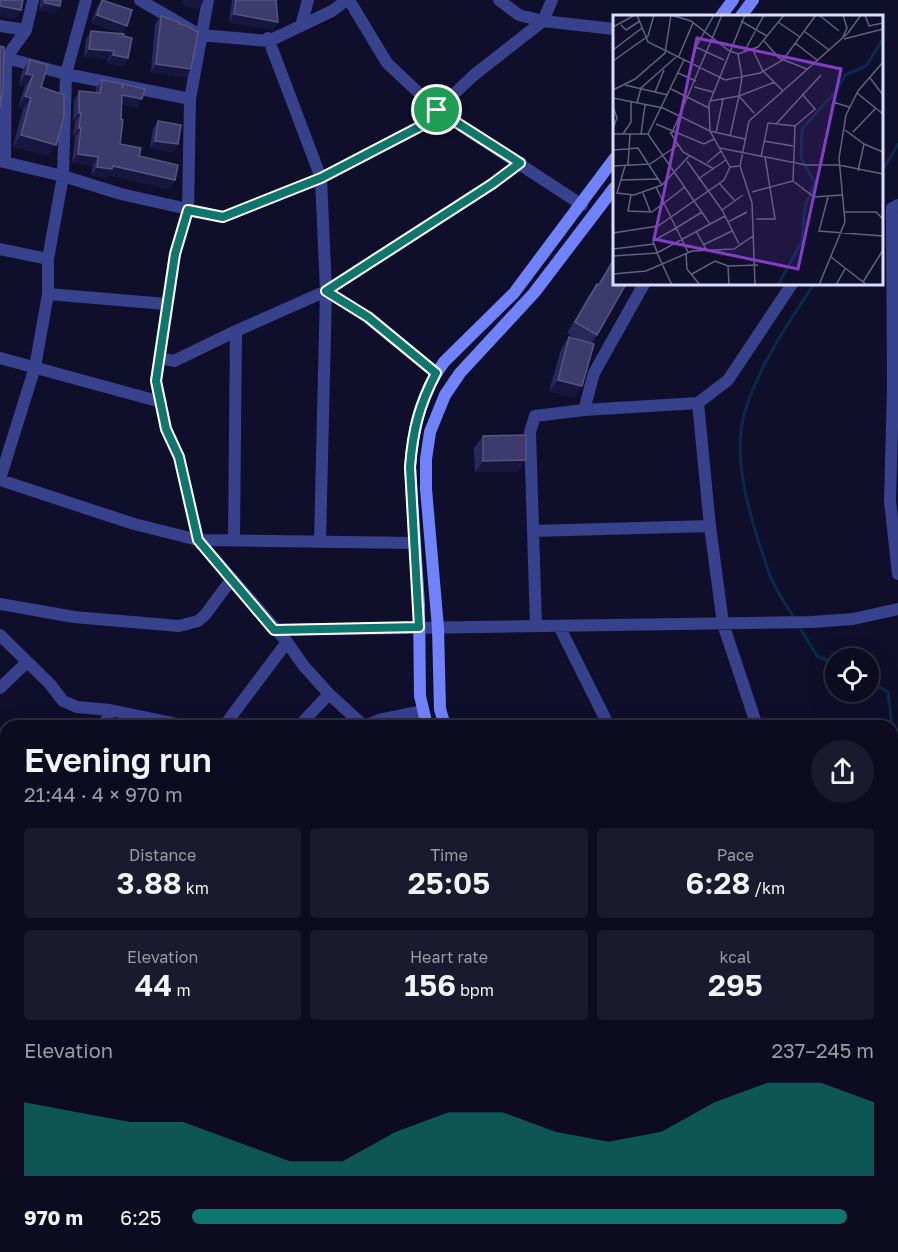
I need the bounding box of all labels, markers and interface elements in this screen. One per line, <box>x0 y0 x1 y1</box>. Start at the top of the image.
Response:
inset map <box>613 15 883 285</box>
pin <box>411 84 462 135</box>
icon: arrive <box>420 93 453 126</box>
map controls <box>825 648 879 702</box>
button: locate <box>825 648 879 702</box>
text: Evening run <box>24 740 212 779</box>
button: share <box>811 740 874 803</box>
text: 21:44 · 4 × 970 m <box>24 782 183 806</box>
text: Distance <box>129 845 196 865</box>
text: Time <box>430 845 468 865</box>
text: Pace <box>717 845 754 865</box>
text: 3.88 <box>116 865 182 901</box>
text: 25:05 <box>408 865 490 901</box>
text: 6:28 <box>685 865 750 901</box>
text: km <box>182 878 209 898</box>
text: /km <box>750 878 785 898</box>
text: Elevation <box>127 947 198 967</box>
text: Heart rate <box>410 947 488 967</box>
text: kcal <box>720 947 751 967</box>
text: 44 <box>135 967 172 1003</box>
text: 156 <box>404 967 456 1003</box>
text: 295 <box>708 967 763 1003</box>
text: m <box>172 980 191 1000</box>
text: bpm <box>456 980 494 1000</box>
text: Elevation <box>24 1038 113 1062</box>
text: 237–245 m <box>771 1038 874 1062</box>
text: 970 m <box>24 1205 83 1229</box>
text: 6:25 <box>120 1205 161 1229</box>

